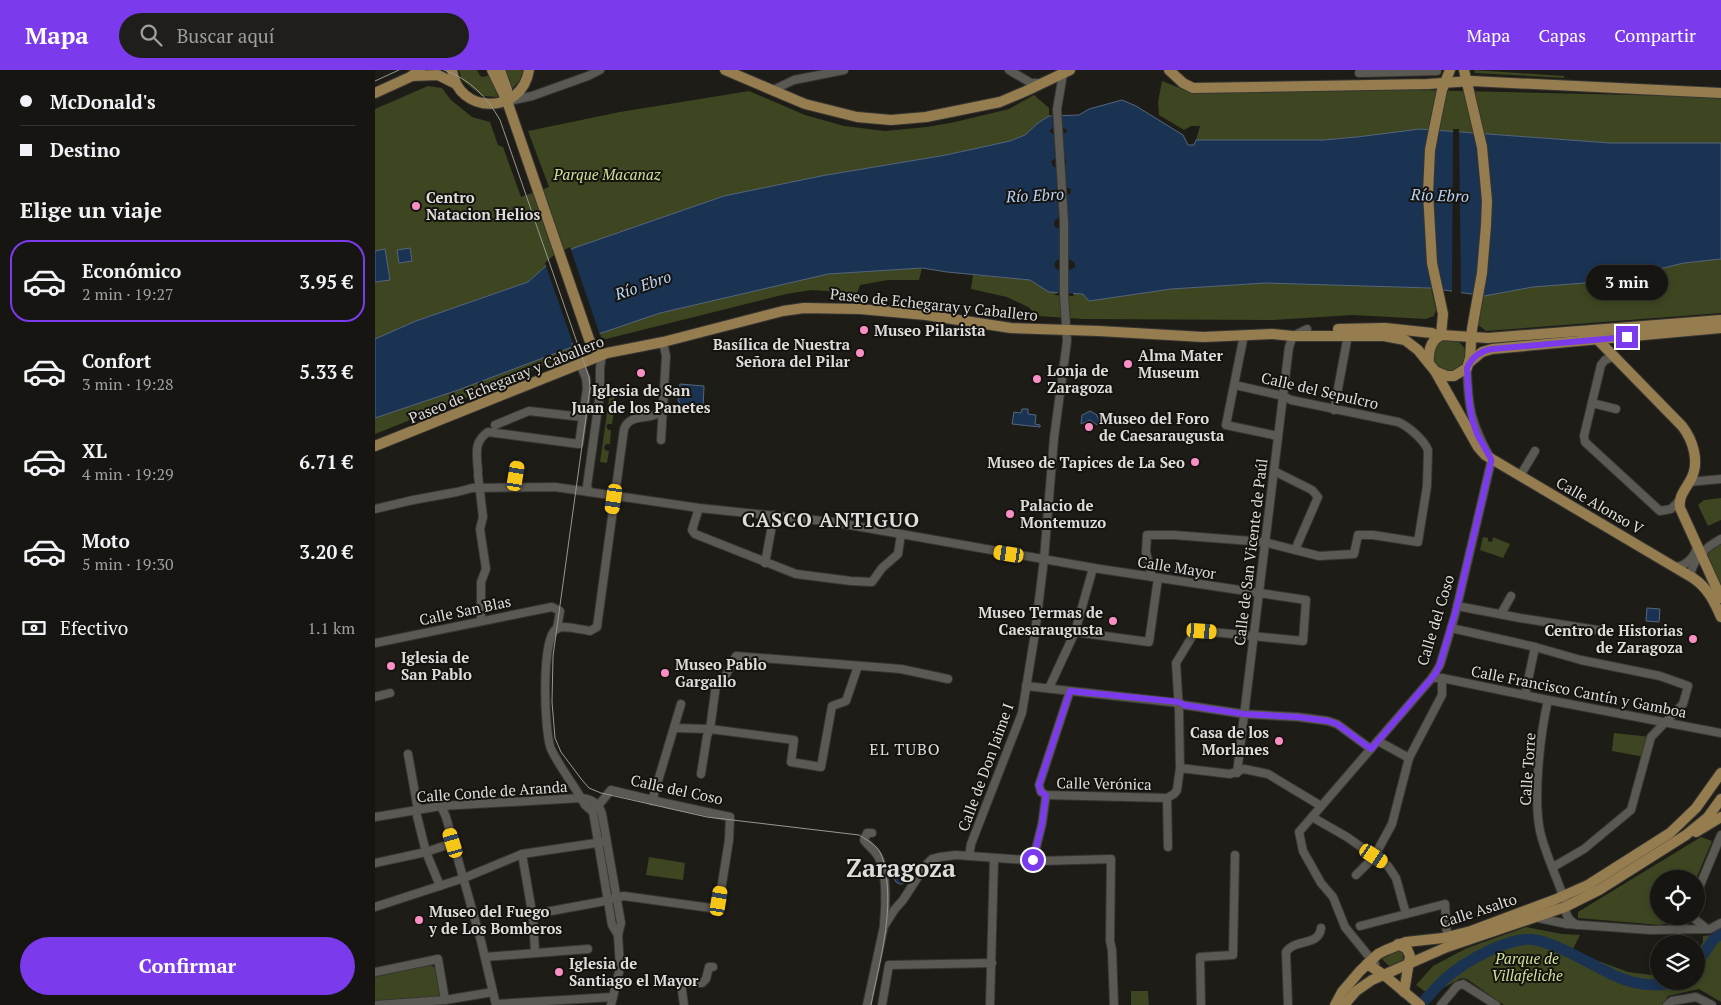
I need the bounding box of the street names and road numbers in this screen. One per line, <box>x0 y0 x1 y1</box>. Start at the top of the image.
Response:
street label: Paseo de Echegaray y Caballero <box>829 283 1039 325</box>
street label: Paseo de Echegaray y Caballero <box>405 331 607 427</box>
street label: Calle del Sepulcro <box>1259 367 1381 413</box>
street label: Calle de San Vicente de Paúl <box>1229 457 1271 647</box>
street label: Calle Alonso V <box>1553 472 1648 538</box>
street label: Calle Mayor <box>1136 551 1218 583</box>
street label: Calle del Coso <box>1412 572 1458 668</box>
street label: Calle San Blas <box>417 591 513 629</box>
street label: Calle Francisco Cantín y Gamboa <box>1469 660 1689 722</box>
street label: Calle de Don Jaime I <box>953 700 1017 834</box>
street label: Calle Torre <box>1514 732 1540 806</box>
street label: Calle del Coso <box>629 769 725 809</box>
street label: Calle Verónica <box>1056 772 1152 794</box>
street label: Calle Conde de Aranda <box>416 776 568 806</box>
street label: Calle Asalto <box>1437 888 1519 932</box>

